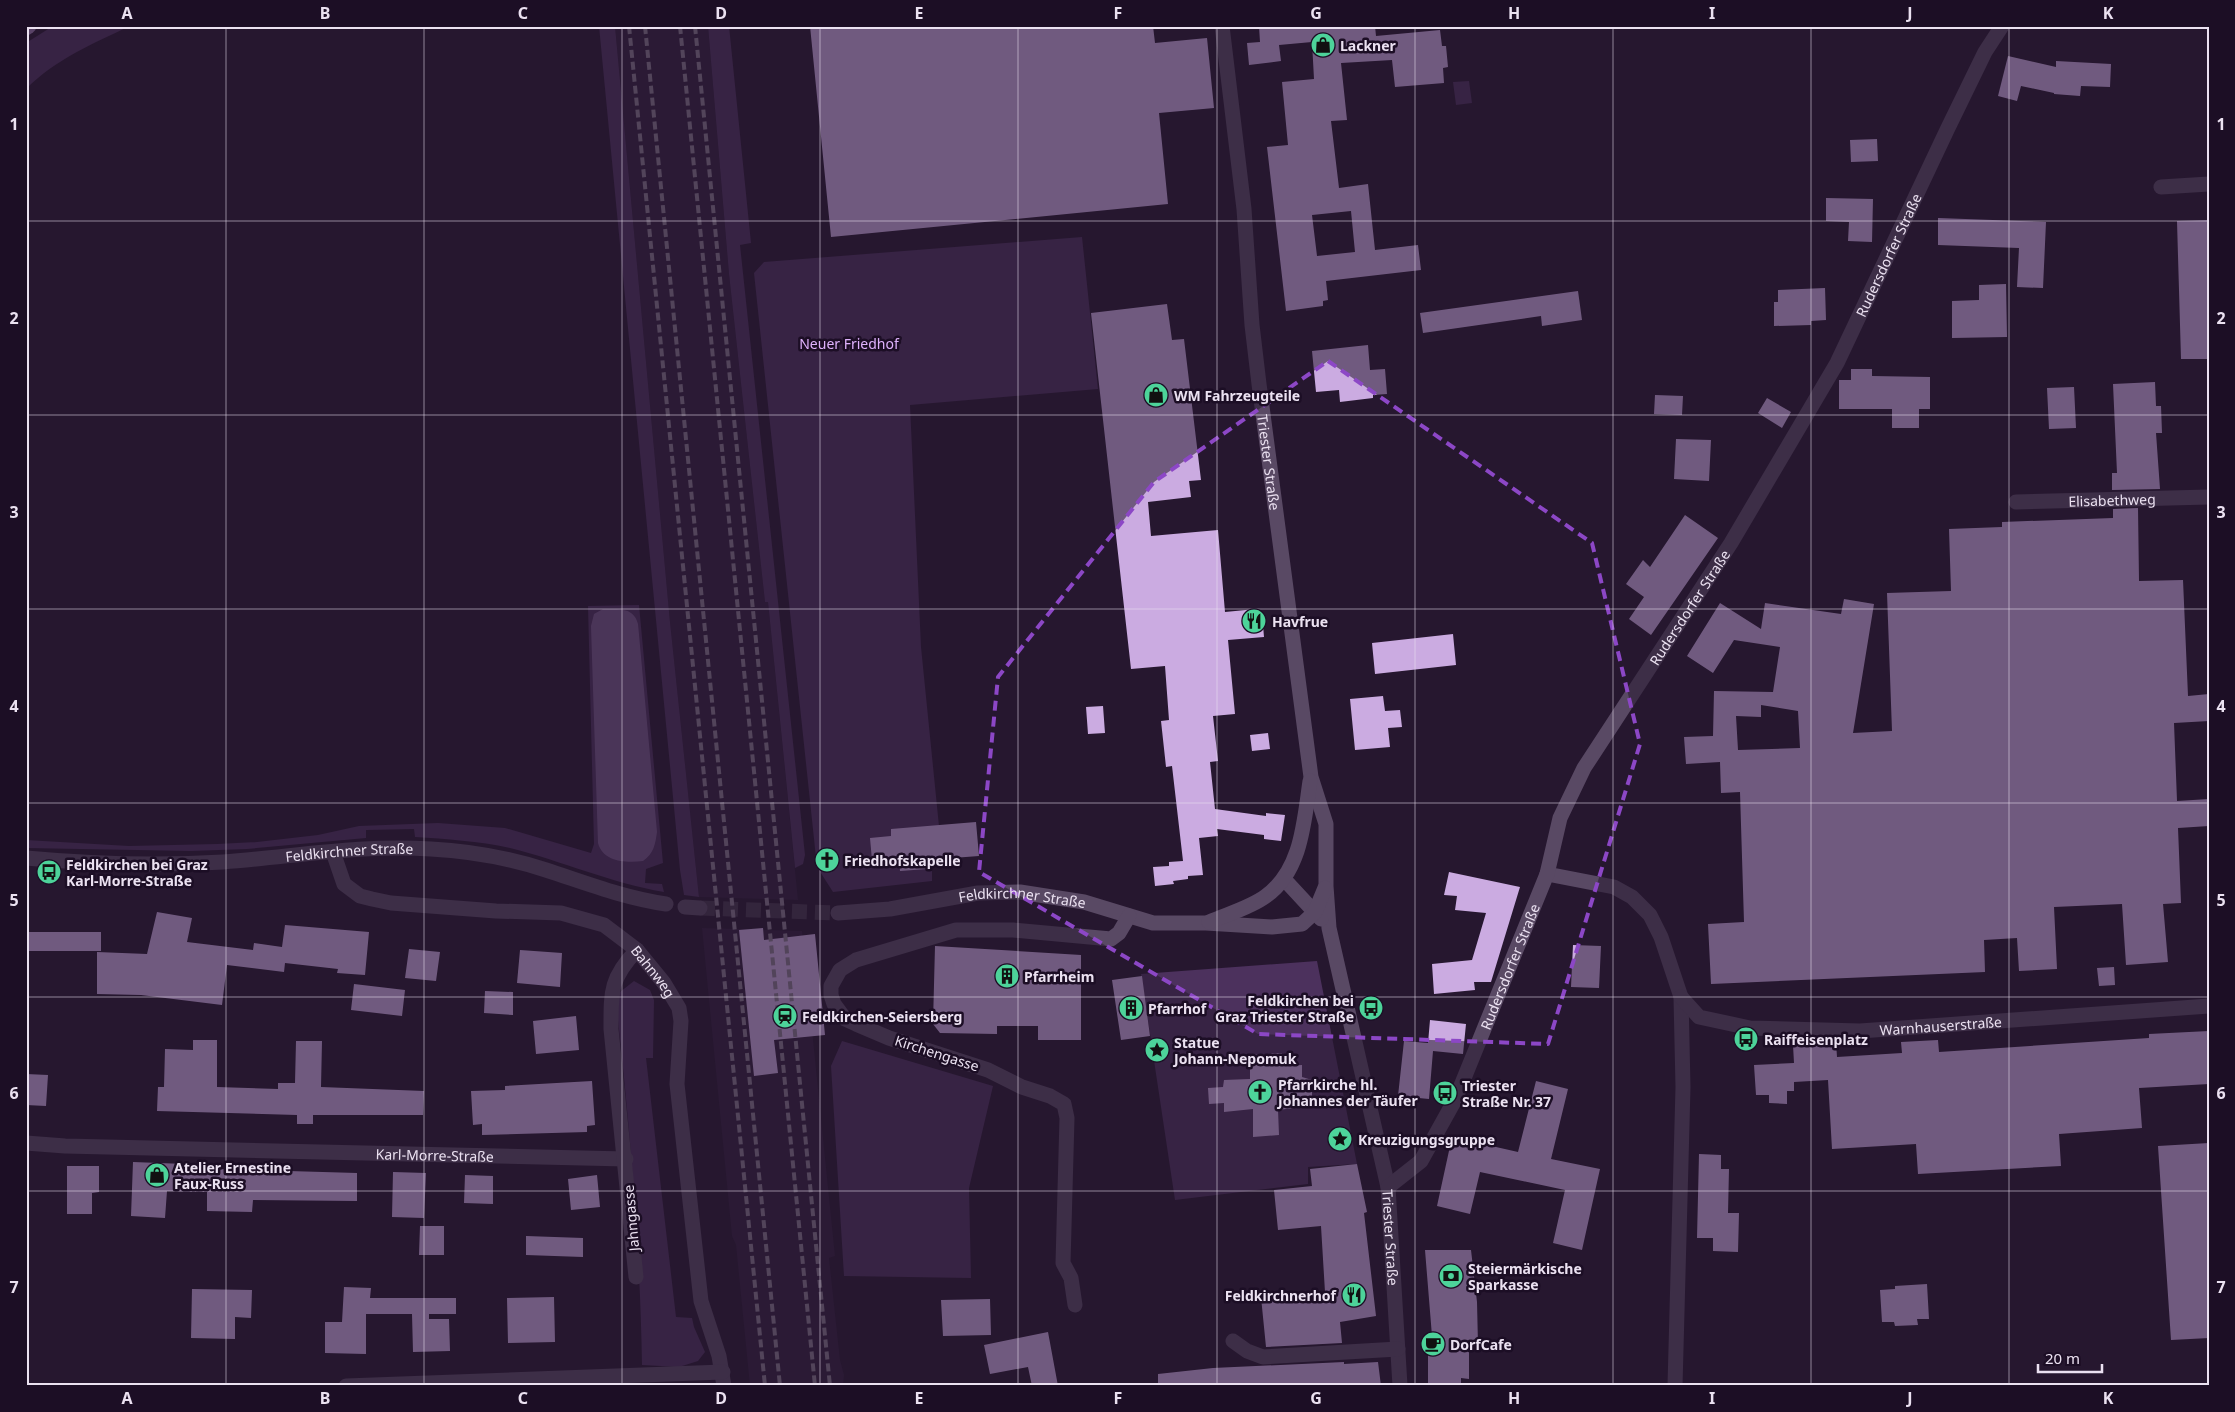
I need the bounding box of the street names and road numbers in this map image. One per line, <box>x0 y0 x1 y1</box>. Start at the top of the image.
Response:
street label: Rudersdorfer Straße <box>1851 190 1925 320</box>
street label: Triester Straße <box>1254 413 1285 511</box>
street label: Elisabethweg <box>2068 489 2156 510</box>
street label: Rudersdorfer Straße <box>1644 546 1734 669</box>
street label: Feldkirchner Straße <box>284 838 414 865</box>
street label: Feldkirchner Straße <box>957 882 1087 912</box>
street label: Rudersdorfer Straße <box>1475 901 1544 1032</box>
street label: Bahnweg <box>627 941 680 1001</box>
street label: Warnhauserstraße <box>1879 1011 2003 1039</box>
street label: Kirchengasse <box>892 1030 982 1076</box>
street label: Karl-Morre-Straße <box>375 1144 494 1165</box>
street label: Jahngasse <box>619 1184 644 1254</box>
street label: Triester Straße <box>1379 1189 1403 1286</box>

